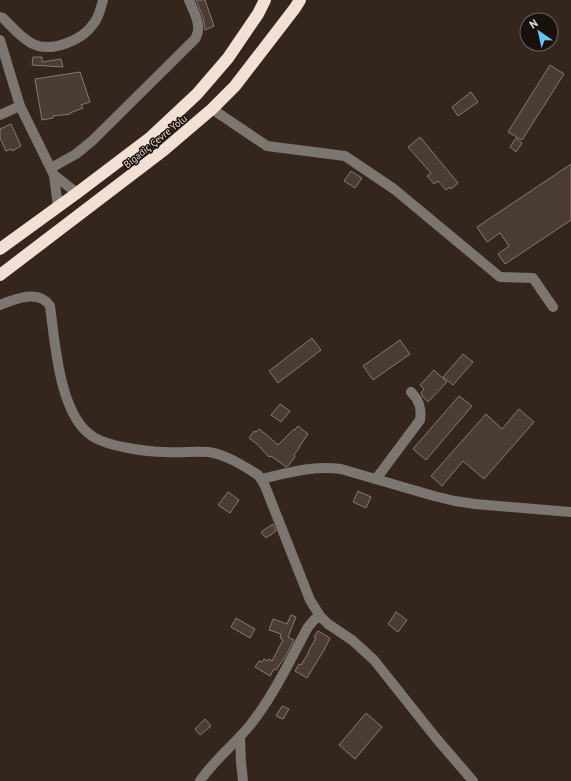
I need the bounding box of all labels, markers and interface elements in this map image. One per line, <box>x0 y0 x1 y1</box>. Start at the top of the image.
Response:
north arrow <box>519 12 559 52</box>
text: N <box>526 16 540 32</box>
street label: Bigadiç Çevre Yolu <box>121 112 190 171</box>

